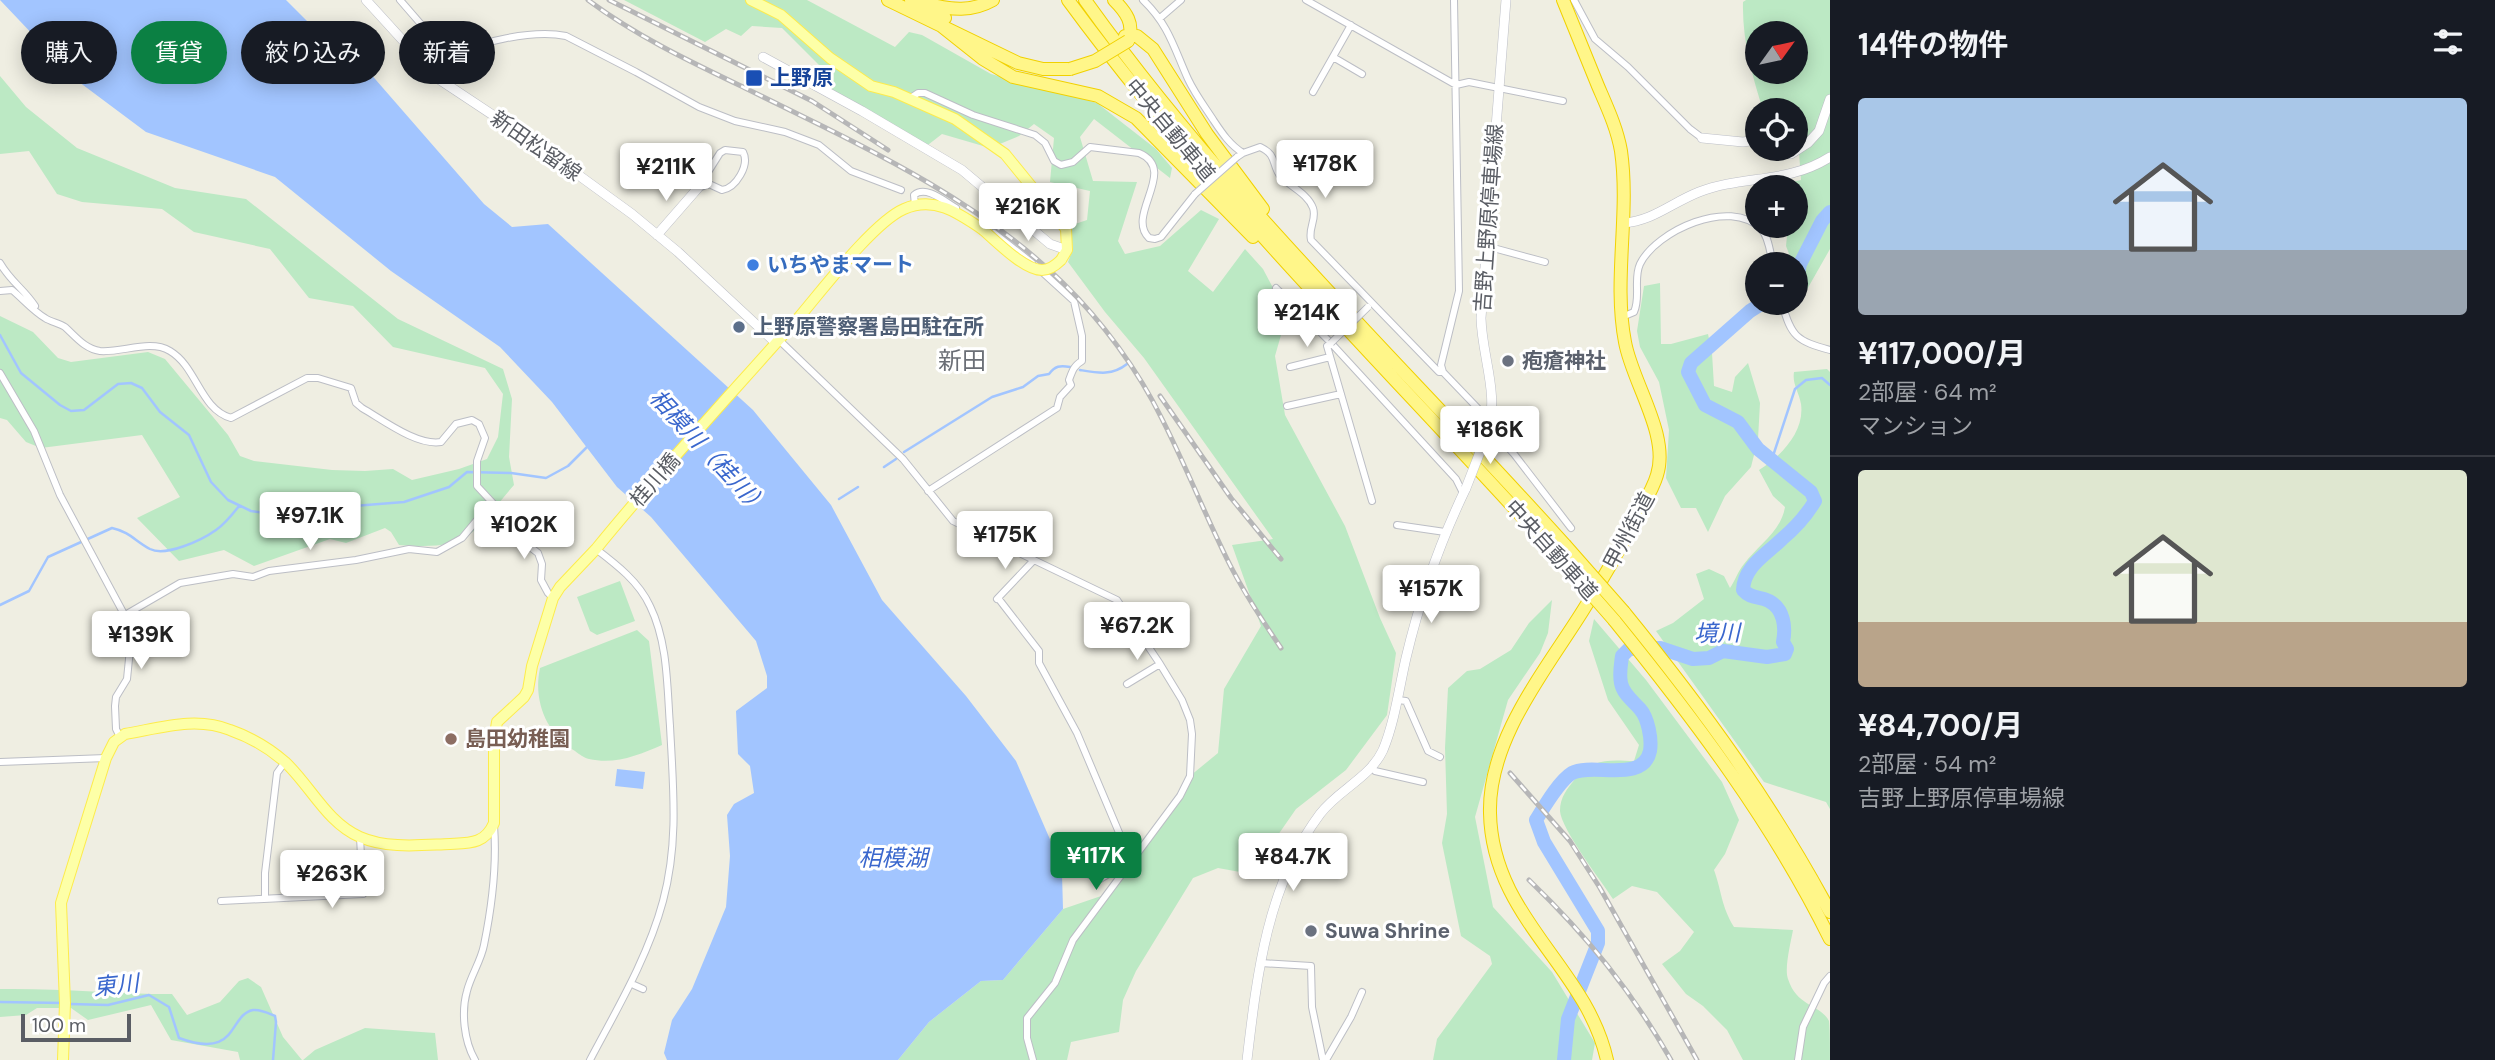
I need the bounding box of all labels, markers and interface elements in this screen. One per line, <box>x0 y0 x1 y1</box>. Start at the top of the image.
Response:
chip: 購入 <box>21 21 117 84</box>
chip: 賃貸 <box>131 21 227 84</box>
chip: 絞り込み <box>241 21 385 84</box>
chip: 新着 <box>399 21 495 84</box>
north arrow <box>1745 21 1808 84</box>
map controls <box>1745 21 1808 315</box>
icon: filters <box>2429 23 2467 61</box>
text: 14件の物件 <box>1858 25 2008 64</box>
place label: 上野原 <box>770 64 833 92</box>
marker: 上野原 <box>744 68 764 88</box>
street label: 中央自動車道 <box>1119 73 1221 187</box>
button: locate <box>1745 98 1808 161</box>
street label: 新田松留線 <box>485 104 587 188</box>
street label: 吉野上野原停車場線 <box>1468 123 1510 313</box>
pin: ¥178K <box>1276 140 1374 200</box>
pin: ¥211K <box>617 144 715 203</box>
icon: home <box>2100 144 2226 270</box>
text: ¥178K <box>1292 148 1358 178</box>
text: ¥211K <box>636 151 696 181</box>
button: + <box>1745 175 1808 238</box>
pin: ¥216K <box>979 184 1077 243</box>
text: ¥216K <box>995 191 1061 221</box>
place label: いちやまマート <box>767 251 914 279</box>
button: − <box>1745 252 1808 315</box>
marker: いちやまマート <box>745 257 761 273</box>
pin: ¥214K <box>1258 290 1356 349</box>
text: ¥214K <box>1274 297 1340 327</box>
place label: 上野原警察署島田駐在所 <box>753 313 984 341</box>
marker: 上野原警察署島田駐在所 <box>731 319 747 335</box>
text: ¥117,000/月 <box>1858 334 2026 373</box>
district label: 新田 <box>938 345 986 376</box>
place label: 疱瘡神社 <box>1522 347 1606 375</box>
marker: 疱瘡神社 <box>1500 353 1516 369</box>
text: 2部屋 · 64 m² <box>1858 377 1997 407</box>
water label: 相模川（桂川） <box>643 383 775 521</box>
pin: ¥186K <box>1441 406 1539 466</box>
text: マンション <box>1858 411 1973 441</box>
text: ¥186K <box>1456 414 1524 444</box>
street label: 桂川橋 <box>624 447 686 513</box>
street label: 甲州街道 <box>1597 487 1661 575</box>
pin: ¥97.1K <box>253 492 367 552</box>
street label: 中央自動車道 <box>1498 494 1604 606</box>
text: ¥97.1K <box>276 500 344 530</box>
pin: ¥102K <box>475 502 573 561</box>
text: ¥102K <box>490 509 558 539</box>
pin: ¥175K <box>956 512 1054 571</box>
icon: home <box>2100 516 2226 642</box>
text: ¥175K <box>973 519 1037 549</box>
pin: ¥157K <box>1382 566 1480 625</box>
text: ¥157K <box>1399 573 1463 603</box>
pin: ¥67.2K <box>1080 602 1194 662</box>
text: ¥67.2K <box>1100 610 1174 640</box>
pin: ¥139K <box>92 612 190 671</box>
water label: 境川 <box>1694 618 1743 648</box>
text: ¥139K <box>108 619 174 649</box>
text: ¥84,700/月 <box>1858 706 2023 745</box>
place label: 島田幼稚園 <box>465 725 570 753</box>
marker: 島田幼稚園 <box>443 731 459 747</box>
text: 2部屋 · 54 m² <box>1858 749 1996 779</box>
text: 吉野上野原停車場線 <box>1858 783 2065 813</box>
pin: ¥117K <box>1047 832 1145 892</box>
pin: ¥84.7K <box>1236 834 1350 893</box>
text: ¥117K <box>1066 840 1126 870</box>
text: ¥84.7K <box>1255 841 1331 871</box>
water label: 相模湖 <box>859 843 931 873</box>
pin: ¥263K <box>283 850 381 910</box>
text: ¥263K <box>296 858 368 888</box>
place label: Suwa Shrine <box>1325 917 1450 945</box>
marker: Suwa Shrine <box>1303 923 1319 939</box>
water label: 東川 <box>92 967 143 1002</box>
scale bar <box>21 1011 131 1043</box>
text: 100 m <box>32 1013 86 1038</box>

